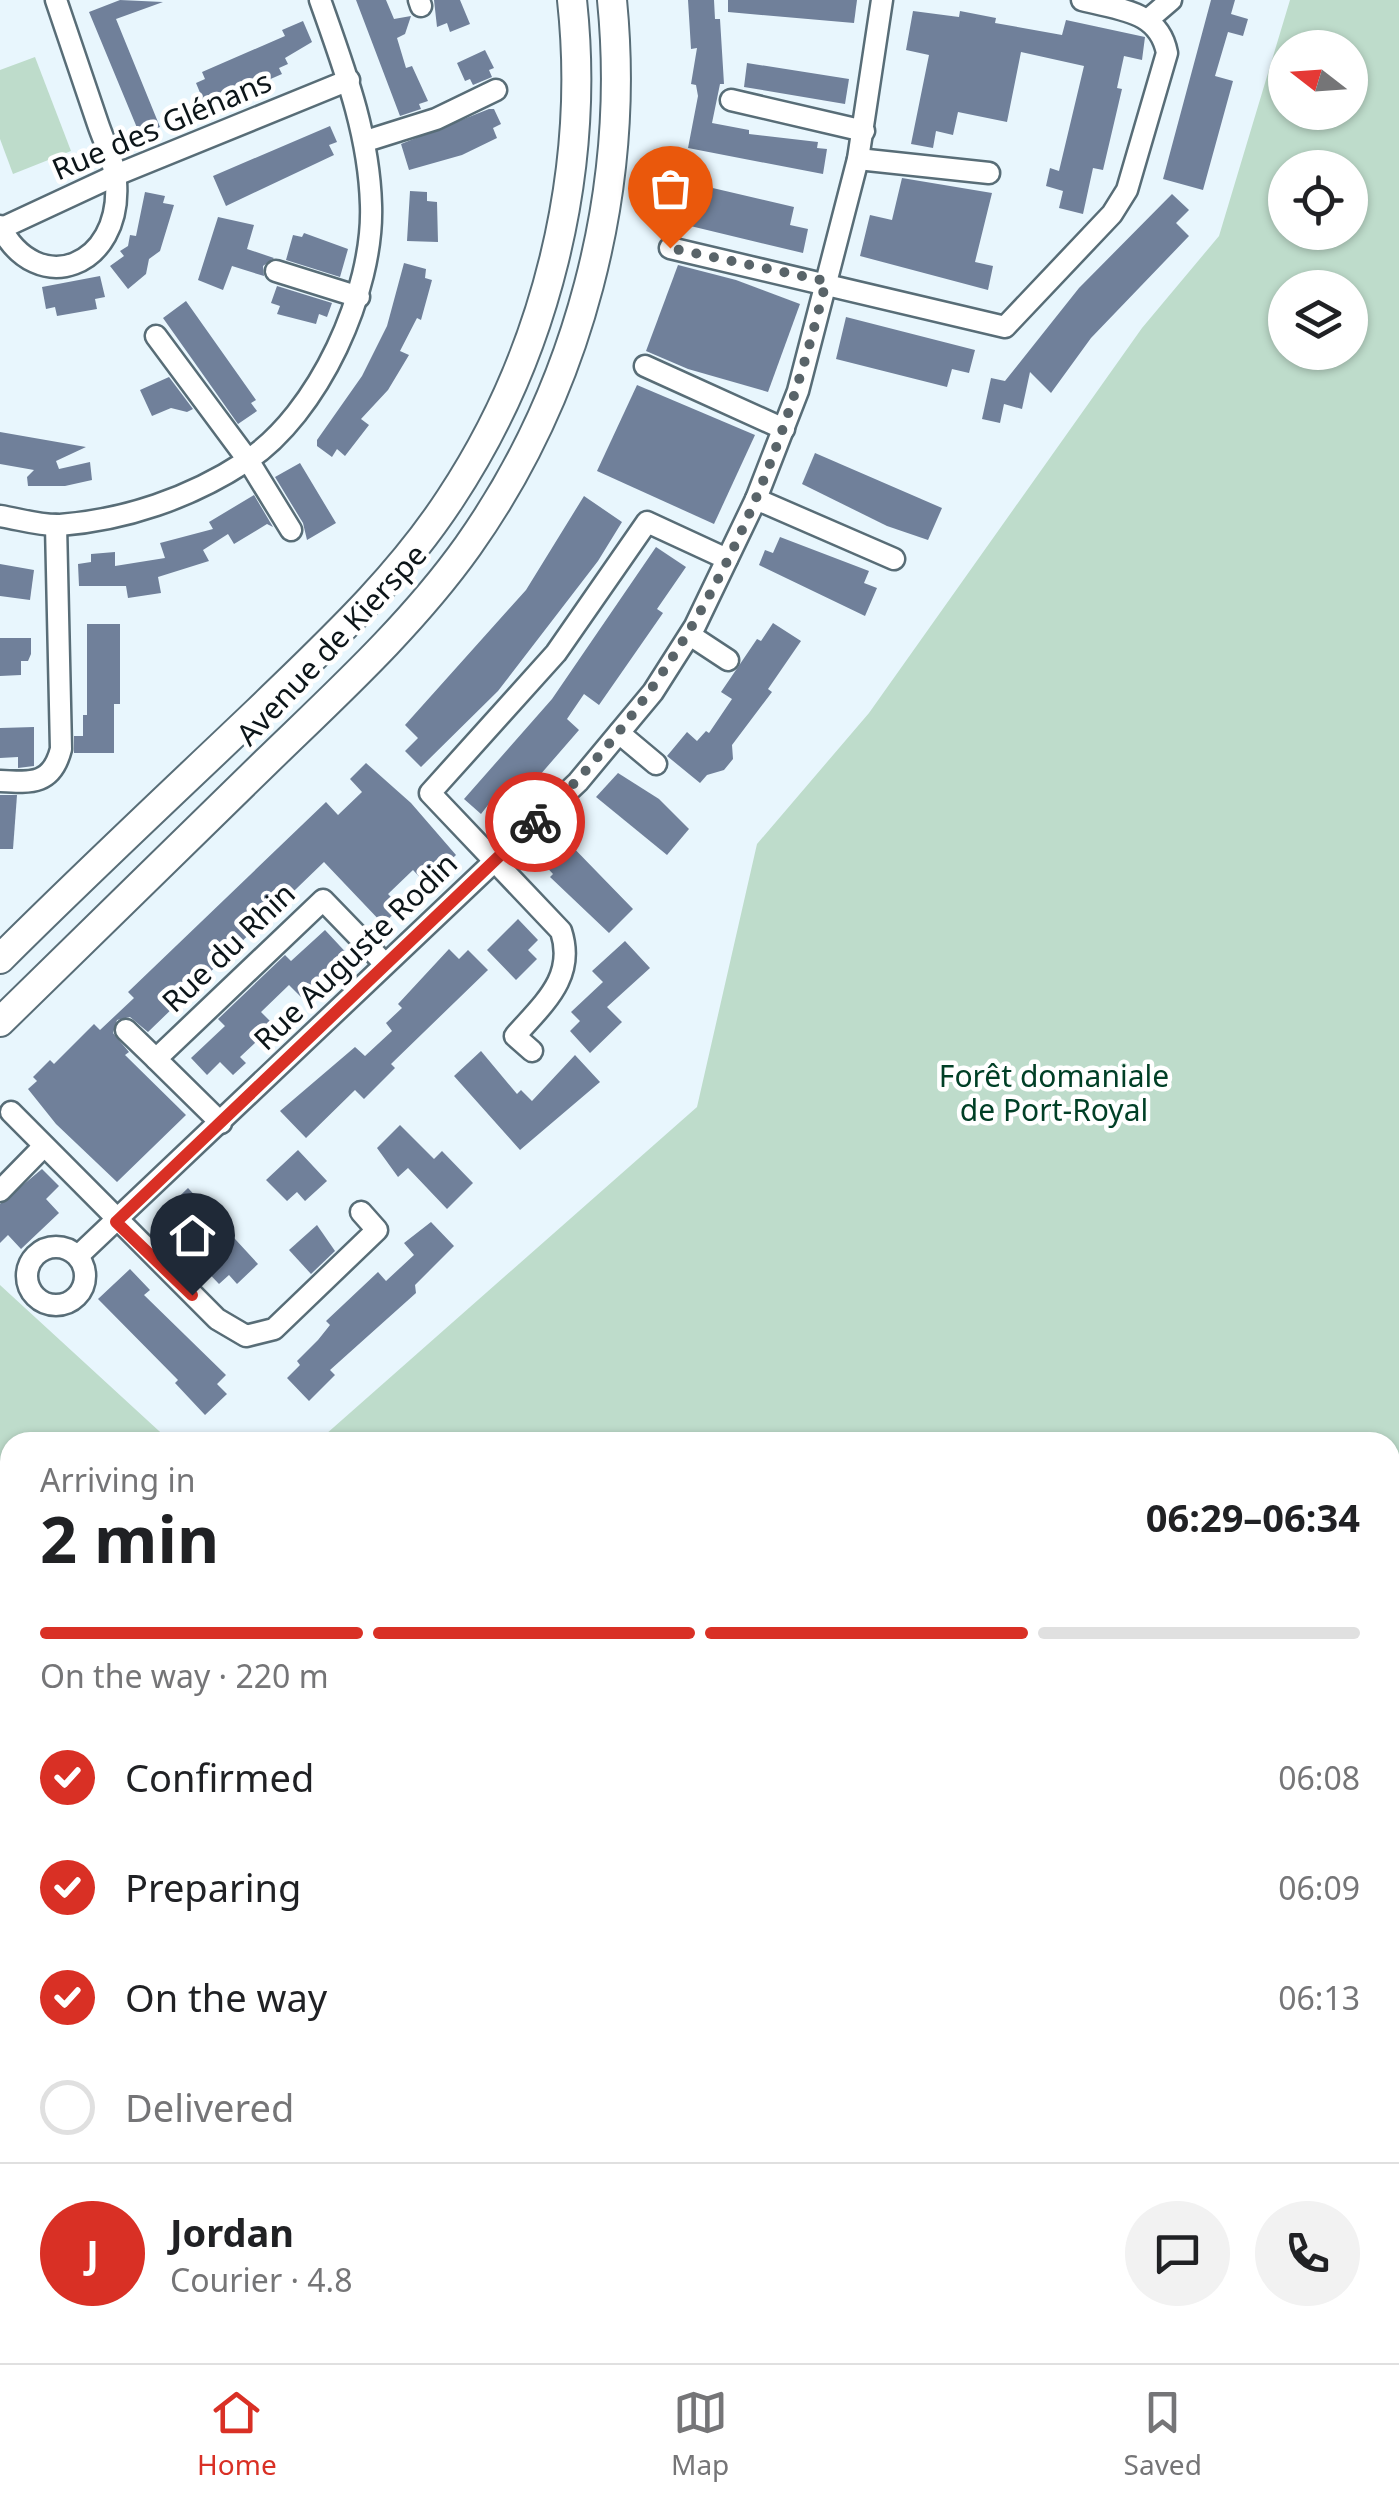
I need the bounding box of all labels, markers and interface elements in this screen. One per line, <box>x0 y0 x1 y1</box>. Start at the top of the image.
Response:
north arrow <box>1268 30 1368 130</box>
map controls <box>1268 30 1368 370</box>
street label: Rue des Glénans <box>46 60 277 189</box>
pin <box>628 146 713 249</box>
button: locate <box>1268 150 1368 250</box>
icon: bag <box>643 161 698 216</box>
button: layers <box>1268 270 1368 370</box>
street label: Avenue de Kierspe <box>227 534 435 754</box>
courier <box>485 772 585 872</box>
icon: bike <box>508 795 563 850</box>
street label: Rue Auguste Rodin <box>244 843 466 1059</box>
street label: Rue du Rhin <box>153 873 303 1021</box>
park label: Forêt domaniale de Port-Royal <box>939 1055 1169 1130</box>
pin <box>150 1193 235 1296</box>
icon: home <box>165 1208 220 1263</box>
text: Arriving in <box>40 1458 195 1501</box>
text: 06:29–06:34 <box>1146 1491 1360 1543</box>
text: 2 min <box>40 1494 219 1582</box>
text: On the way · 220 m <box>40 1654 329 1697</box>
icon: check <box>40 1750 95 1805</box>
text: Confirmed <box>125 1751 314 1803</box>
text: 06:08 <box>1278 1756 1360 1799</box>
icon: check <box>40 1860 95 1915</box>
text: Preparing <box>125 1861 301 1913</box>
text: 06:09 <box>1278 1866 1360 1909</box>
icon: check <box>40 1970 95 2025</box>
text: On the way <box>125 1971 327 2023</box>
text: 06:13 <box>1278 1976 1360 2019</box>
text: Delivered <box>125 2081 294 2133</box>
button: chat <box>1125 2201 1230 2306</box>
button: phone <box>1255 2201 1360 2306</box>
text: Jordan <box>170 2206 294 2258</box>
text: J <box>86 2227 99 2279</box>
text: Courier · 4.8 <box>170 2258 353 2301</box>
tab: Home <box>197 2385 277 2483</box>
tab: Map <box>671 2385 729 2483</box>
tab: Saved <box>1124 2385 1202 2483</box>

